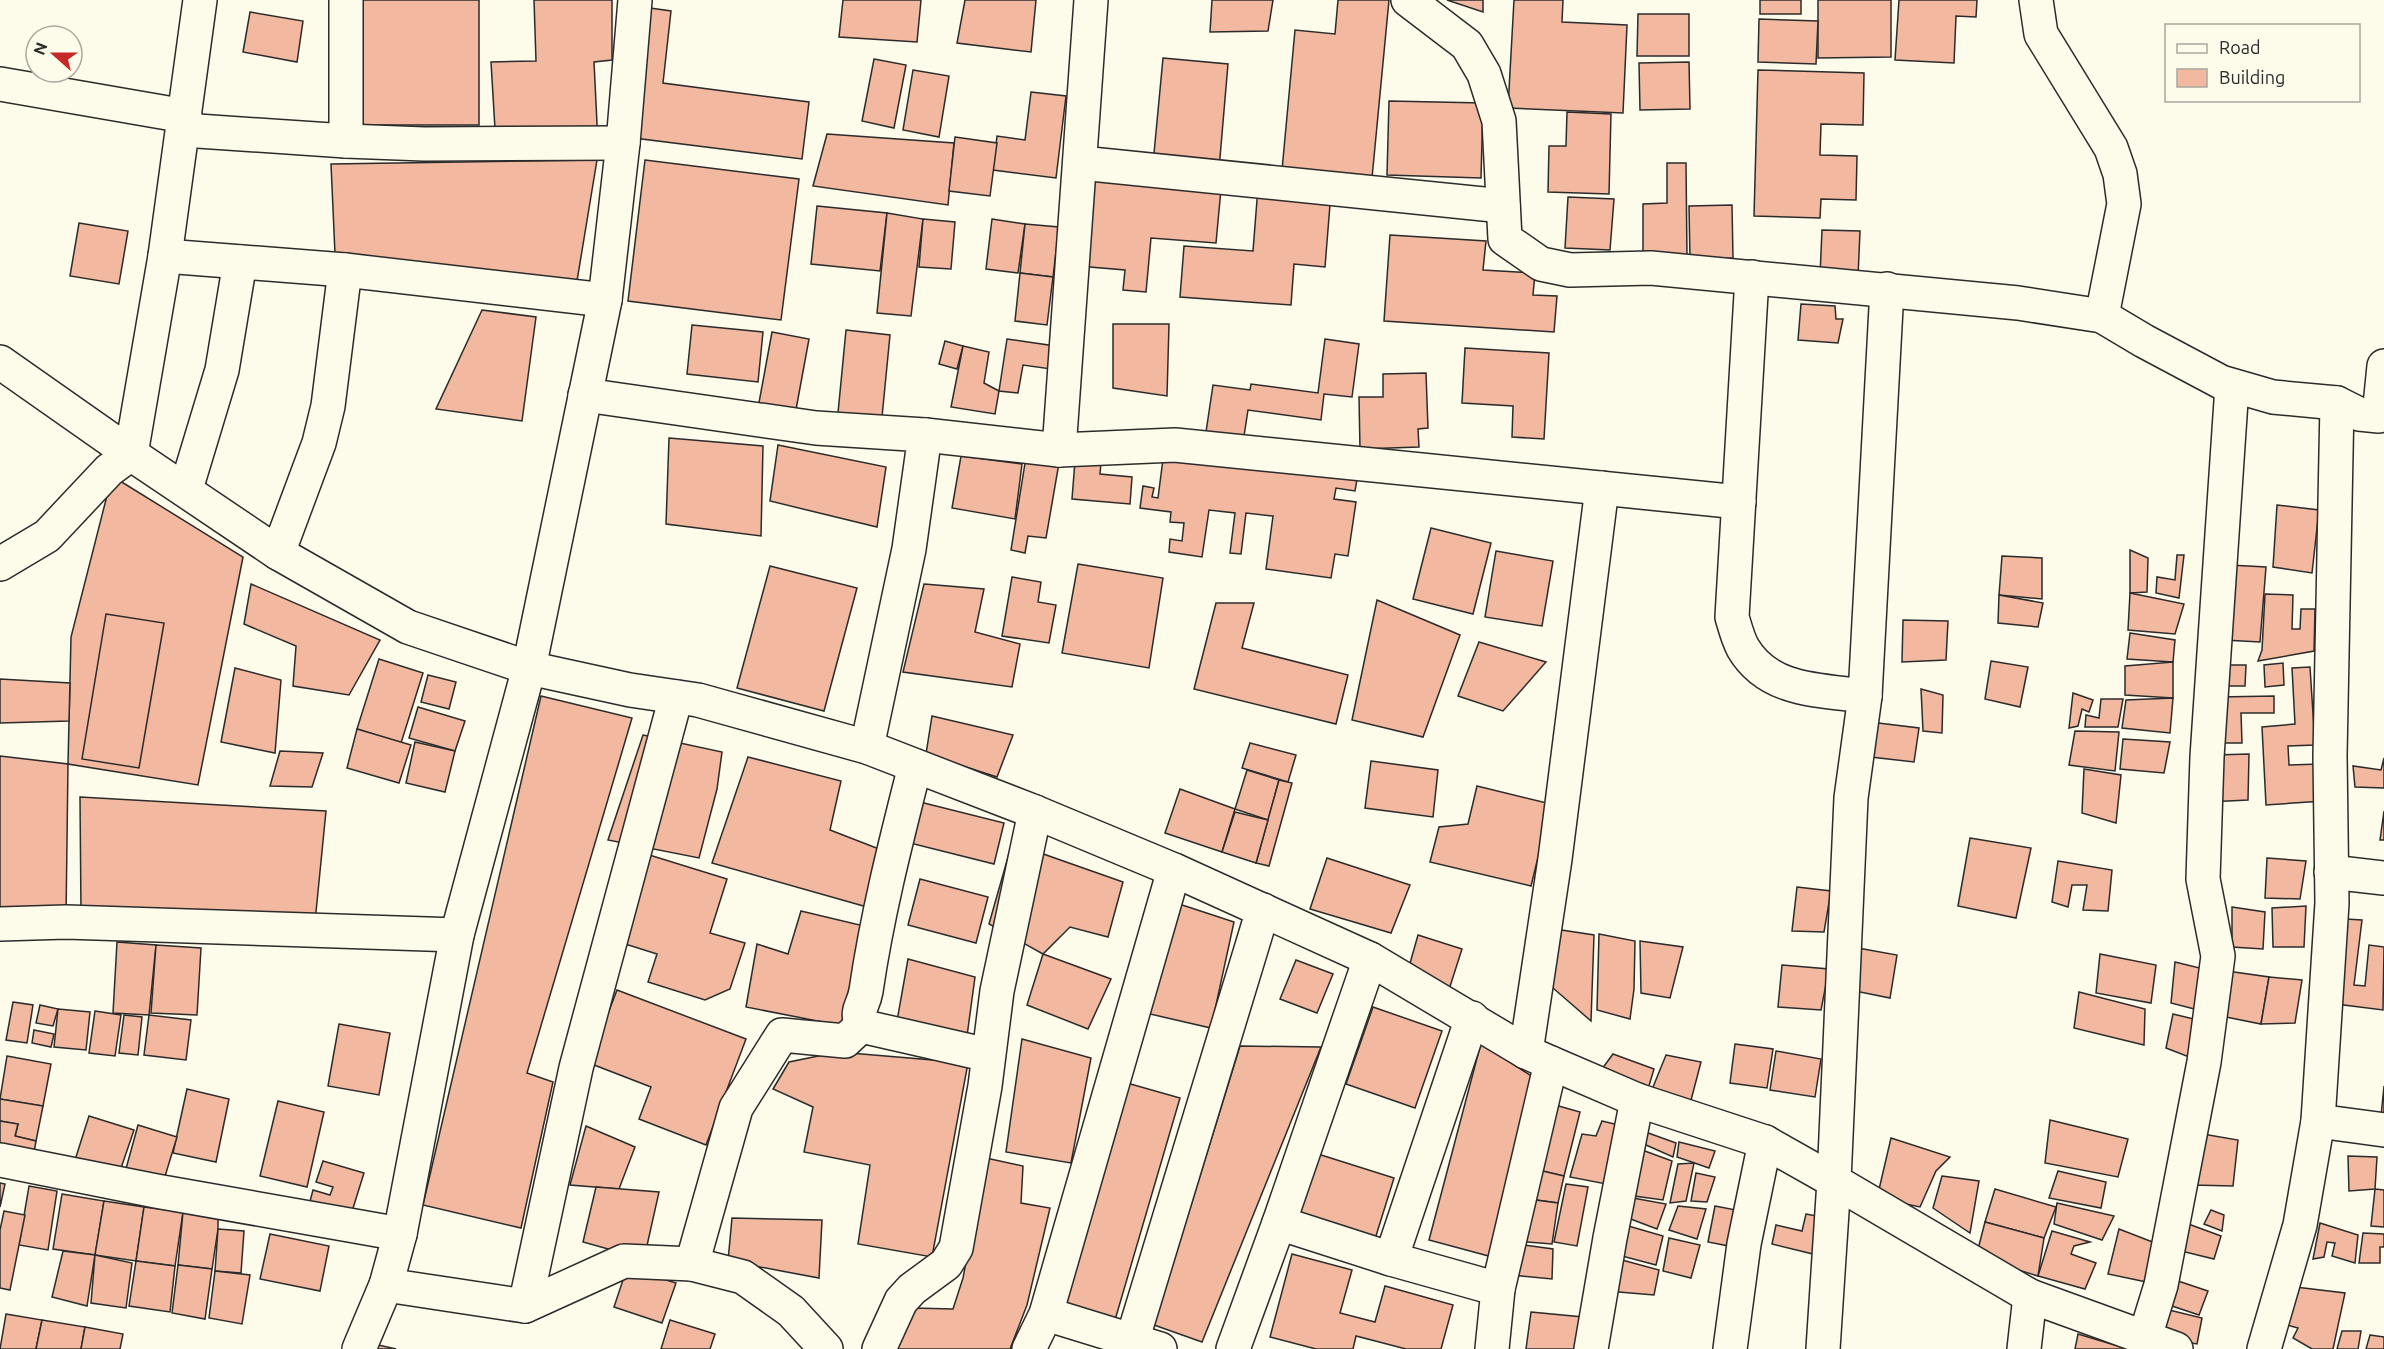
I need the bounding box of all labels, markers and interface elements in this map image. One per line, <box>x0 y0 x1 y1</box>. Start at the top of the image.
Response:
north arrow <box>24 24 84 84</box>
legend <box>2165 24 2360 102</box>
text: Road <box>2219 37 2261 57</box>
text: N <box>29 40 51 57</box>
text: Building <box>2219 67 2285 87</box>

